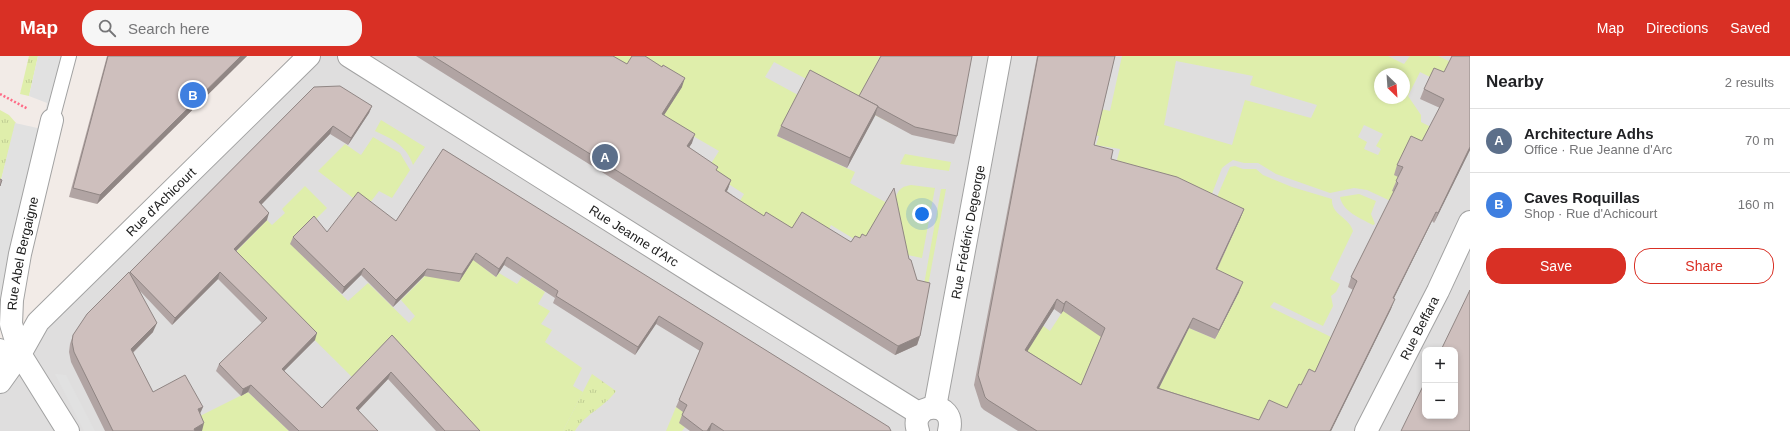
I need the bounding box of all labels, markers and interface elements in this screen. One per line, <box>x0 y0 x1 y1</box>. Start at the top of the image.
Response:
search box <box>82 10 362 46</box>
text: Map <box>20 17 58 38</box>
icon: search <box>96 17 118 39</box>
text: Search here <box>128 20 210 37</box>
text: Map <box>1597 20 1624 36</box>
text: Directions <box>1646 20 1708 36</box>
text: Saved <box>1730 20 1770 36</box>
north arrow <box>1374 68 1410 104</box>
text: Nearby <box>1486 72 1544 91</box>
text: 2 results <box>1725 75 1774 90</box>
pin: B <box>180 80 206 110</box>
text: Architecture Adhs <box>1524 125 1653 142</box>
text: A <box>1494 133 1504 148</box>
text: 70 m <box>1745 133 1774 148</box>
pin: A <box>592 142 618 172</box>
text: Office · Rue Jeanne d'Arc <box>1524 142 1672 157</box>
street label: Rue d'Achicourt <box>123 164 199 239</box>
street label: Rue Frédéric Degeorge <box>948 164 988 300</box>
text: Caves Roquillas <box>1524 189 1640 206</box>
street label: Rue Abel Bergaigne <box>5 195 41 311</box>
text: B <box>1494 197 1504 212</box>
text: 160 m <box>1738 197 1774 212</box>
street label: Rue Jeanne d'Arc <box>586 202 682 270</box>
your location <box>912 204 932 224</box>
text: Shop · Rue d'Achicourt <box>1524 206 1657 221</box>
button: Save <box>1486 248 1626 284</box>
button: Share <box>1634 248 1774 284</box>
street label: Rue Beffara <box>1397 293 1442 362</box>
map controls <box>1422 347 1458 419</box>
button: + <box>1422 347 1458 383</box>
button: − <box>1422 383 1458 419</box>

